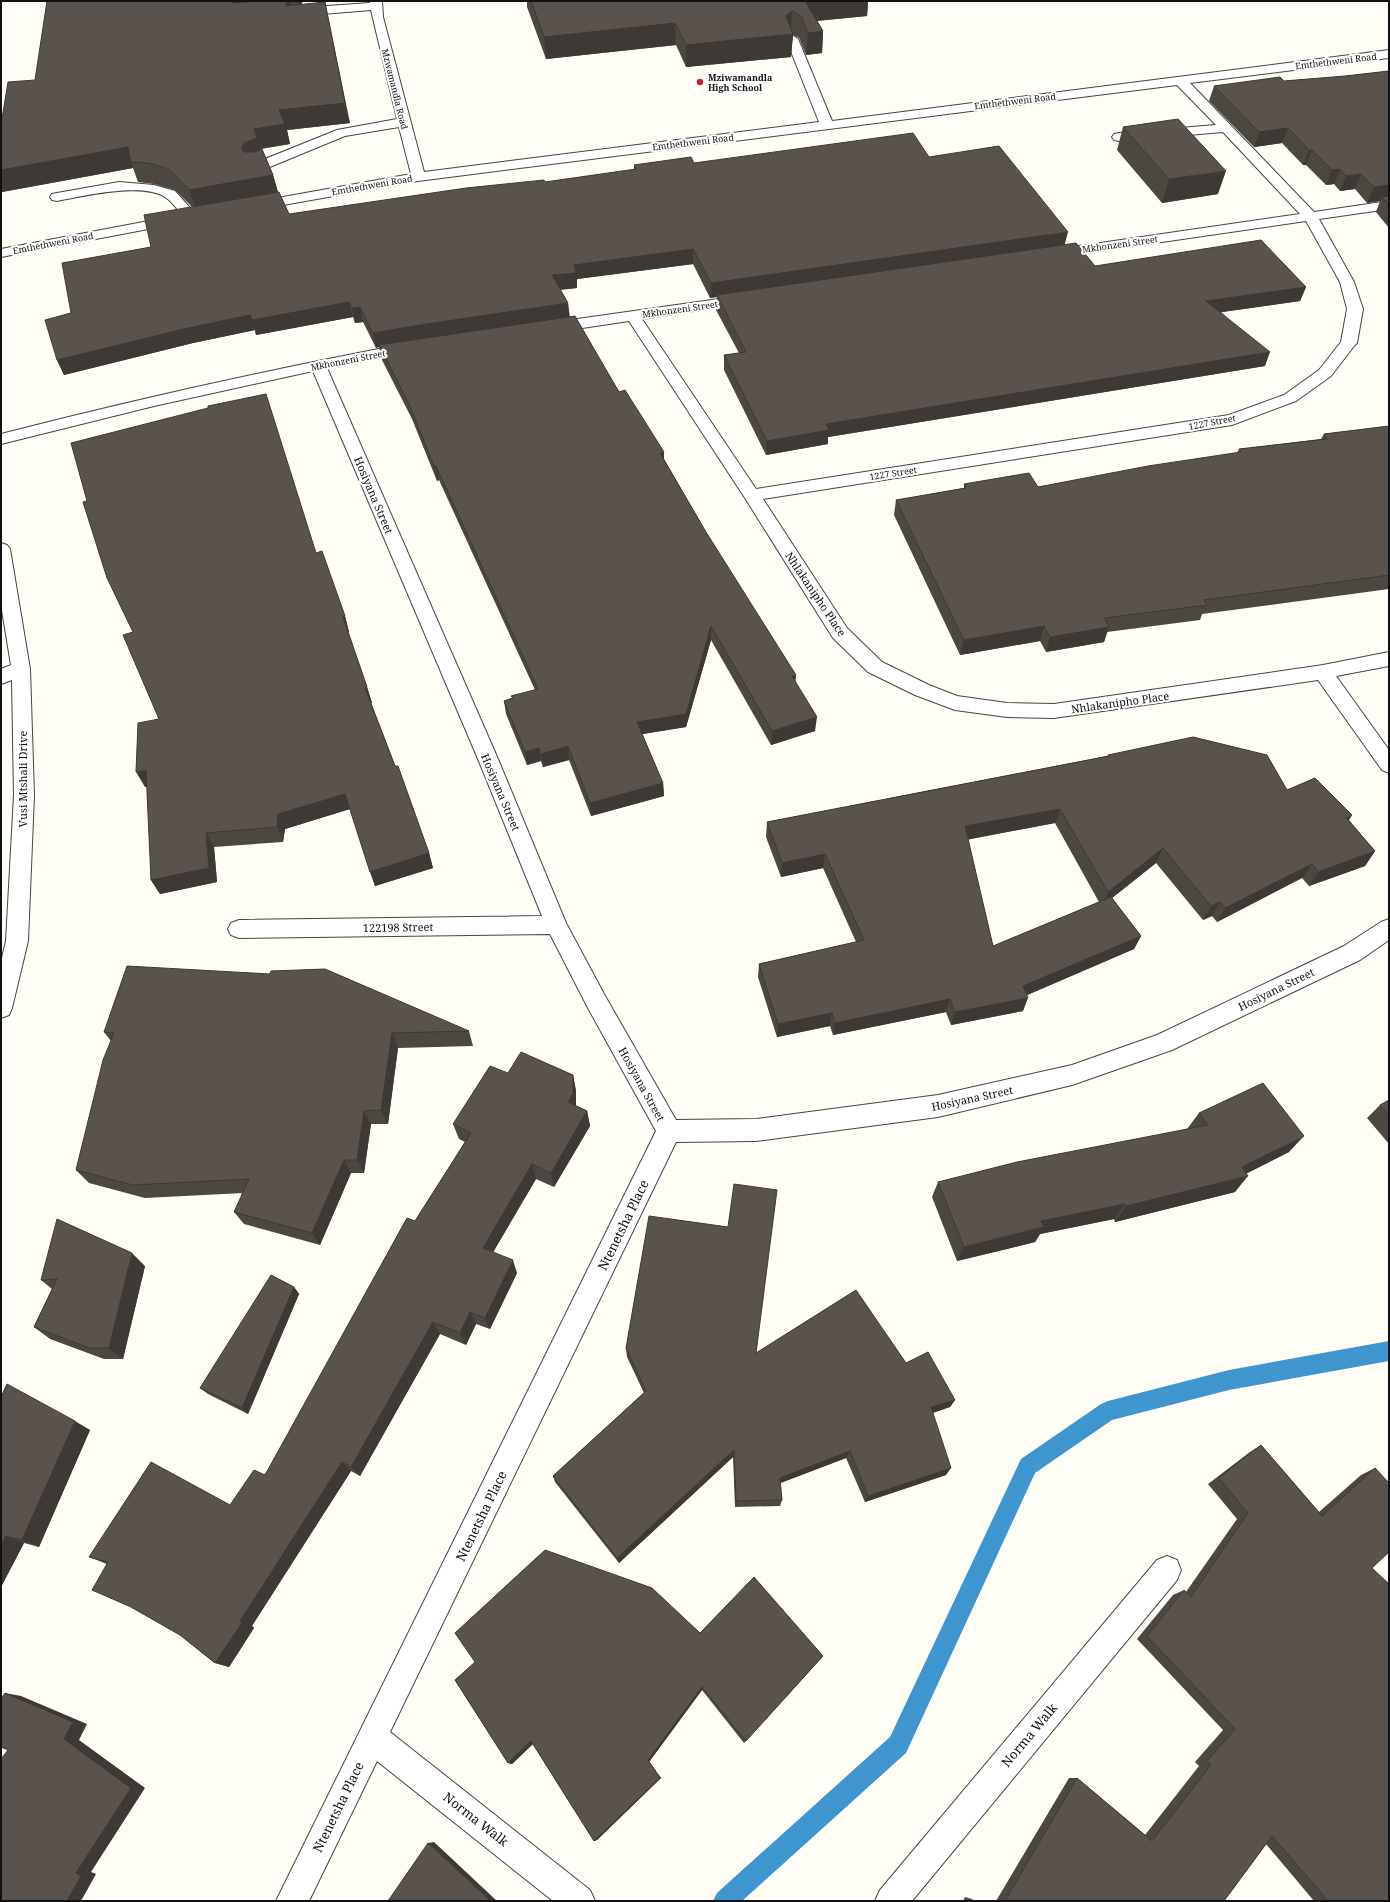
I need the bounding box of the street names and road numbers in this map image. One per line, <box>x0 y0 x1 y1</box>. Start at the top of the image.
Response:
street label: Mzwamandla Road <box>379 47 411 131</box>
street label: Emthethweni Road <box>1295 49 1378 72</box>
street label: Emthethweni Road <box>974 89 1057 112</box>
street label: Emthethweni Road <box>652 130 735 153</box>
street label: Emthethweni Road <box>331 171 414 199</box>
street label: Emthethweni Road <box>12 229 95 257</box>
street label: Mkhonzeni Street <box>1081 232 1159 256</box>
street label: Mkhonzeni Street <box>641 297 719 321</box>
street label: Mkhonzeni Street <box>309 346 387 374</box>
street label: 1227 Street <box>1187 411 1237 433</box>
street label: Hosiyana Street <box>351 454 397 536</box>
street label: 1227 Street <box>868 463 918 483</box>
street label: Nhlakanipho Place <box>782 549 850 639</box>
street label: Nhlakanipho Place <box>1070 688 1170 716</box>
street label: Vusi Mtshali Drive <box>15 730 30 827</box>
street label: Hosiyana Street <box>478 751 524 833</box>
street label: 122198 Street <box>363 919 433 935</box>
street label: Hosiyana Street <box>1236 964 1317 1014</box>
street label: Hosiyana Street <box>615 1044 669 1124</box>
street label: Hosiyana Street <box>930 1082 1014 1114</box>
street label: Ntenetsha Place <box>593 1177 653 1273</box>
street label: Ntenetsha Place <box>451 1468 511 1564</box>
street label: Norma Walk <box>997 1699 1061 1771</box>
street label: Ntenetsha Place <box>308 1759 368 1855</box>
street label: Norma Walk <box>440 1788 513 1850</box>

